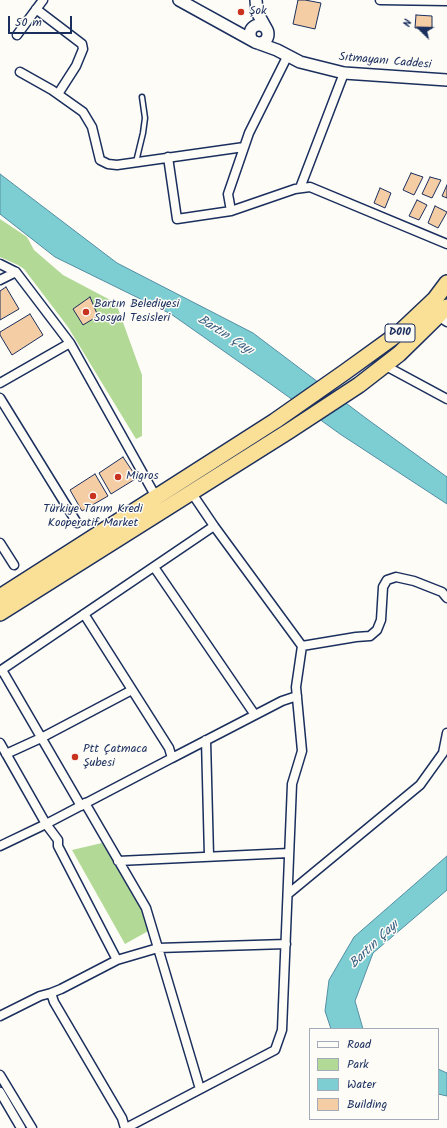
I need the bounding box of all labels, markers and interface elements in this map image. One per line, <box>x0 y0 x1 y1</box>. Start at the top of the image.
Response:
place label: Şok <box>249 5 267 19</box>
marker: Şok <box>236 7 246 17</box>
scale bar <box>10 8 74 34</box>
north arrow <box>399 8 439 48</box>
text: 50 m <box>15 13 42 32</box>
text: N <box>398 17 418 30</box>
street label: Sıtmayanı Caddesi <box>338 51 432 73</box>
place label: Bartın Belediyesi Sosyal Tesisleri <box>94 298 179 326</box>
marker: Bartın Belediyesi Sosyal Tesisleri <box>81 307 91 317</box>
water label: Bartın Çayı <box>194 313 256 359</box>
road number: D010 <box>385 324 415 342</box>
place label: Migros <box>126 470 159 484</box>
marker: Migros <box>113 472 123 482</box>
marker: Türkiye Tarım Kredi Kooperatif Market <box>88 491 98 501</box>
place label: Türkiye Tarım Kredi Kooperatif Market <box>43 503 143 531</box>
place label: Ptt Çatmaca Şubesi <box>83 743 147 771</box>
marker: Ptt Çatmaca Şubesi <box>70 752 80 762</box>
water label: Bartın Çayı <box>347 918 403 972</box>
legend <box>309 1028 439 1120</box>
text: Road <box>347 1035 371 1054</box>
text: Park <box>347 1055 369 1074</box>
text: Water <box>347 1075 376 1094</box>
text: Building <box>347 1095 387 1114</box>

